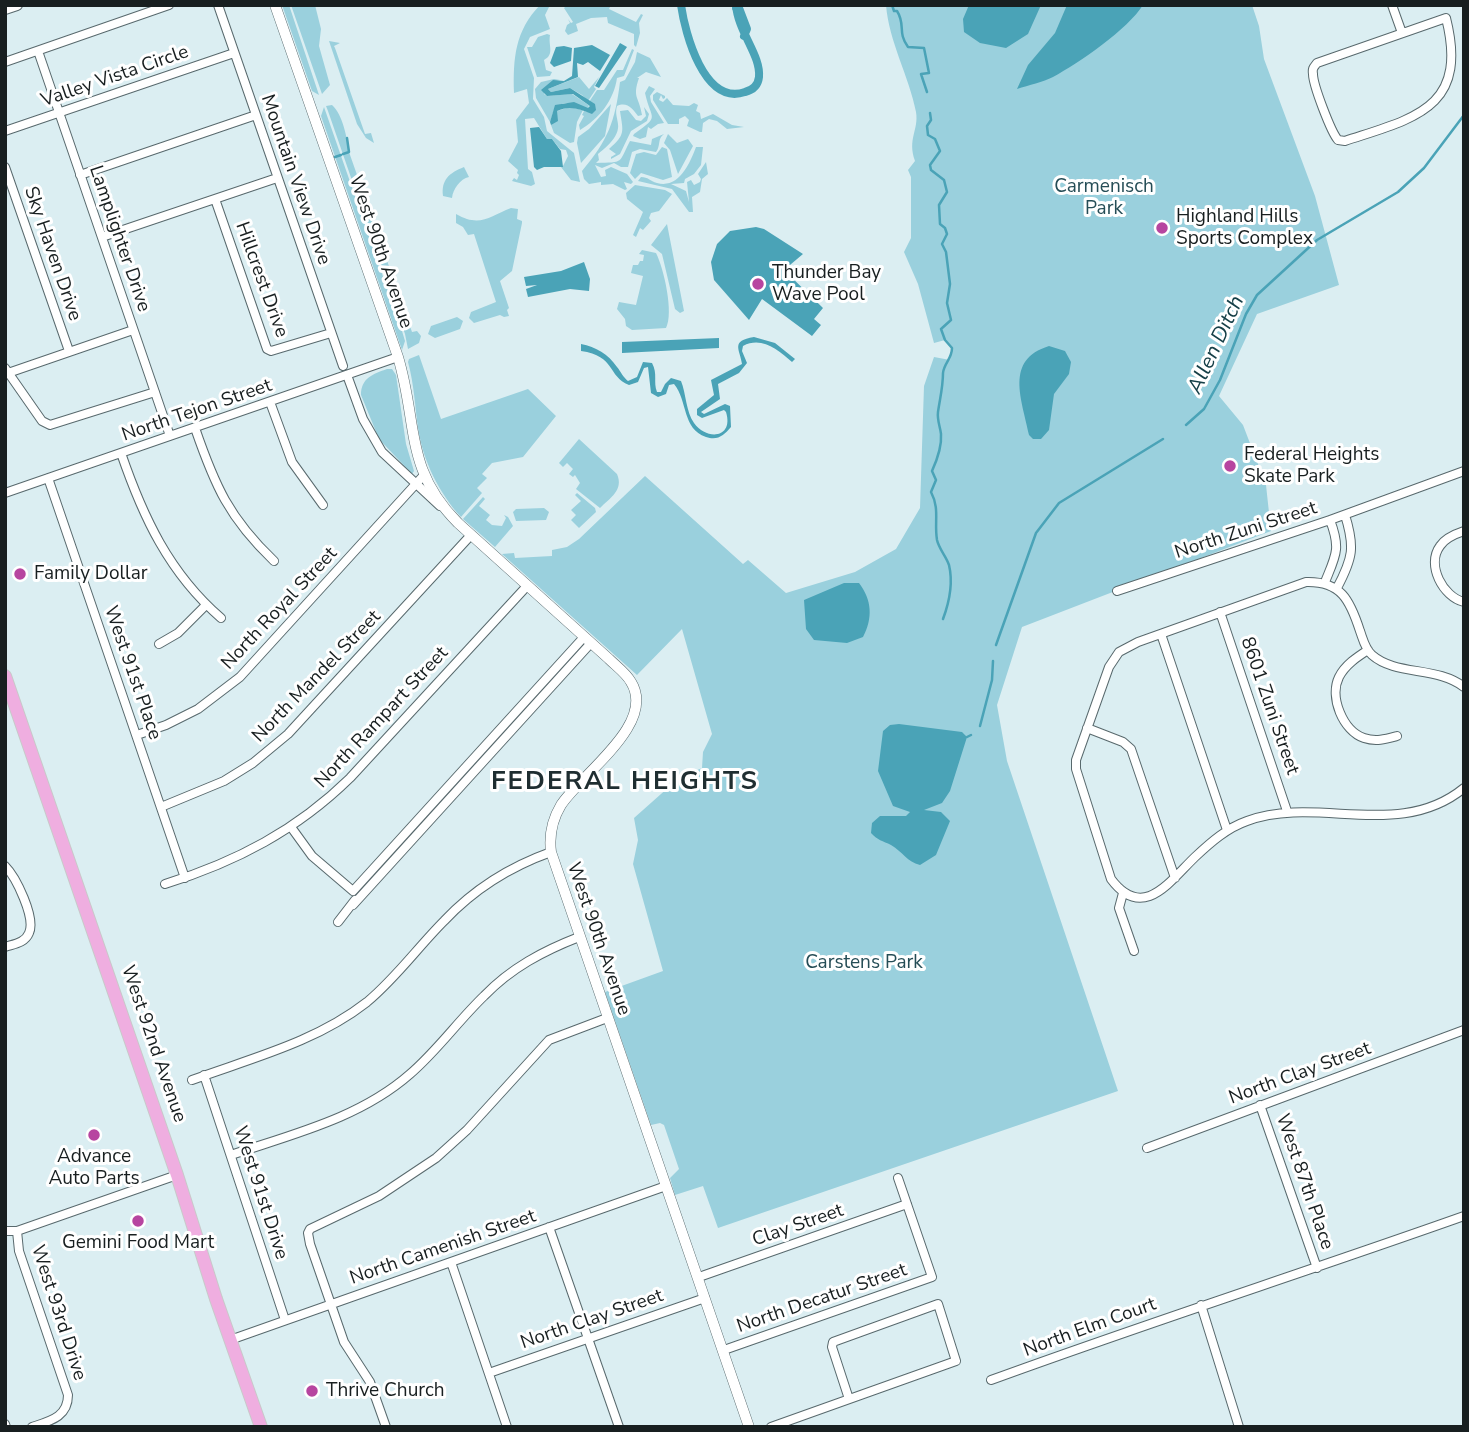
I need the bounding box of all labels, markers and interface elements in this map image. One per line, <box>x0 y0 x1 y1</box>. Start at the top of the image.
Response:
street label: Valley Vista Circle <box>38 41 192 113</box>
street label: Mountain View Drive <box>255 92 335 268</box>
street label: Lamplighter Drive <box>83 163 155 315</box>
street label: West 90th Avenue <box>343 173 417 331</box>
park label: Carmenisch Park <box>1054 176 1154 220</box>
street label: Sky Haven Drive <box>18 184 86 324</box>
place label: Highland Hills Sports Complex <box>1176 206 1313 250</box>
street label: Hillcrest Drive <box>230 219 292 341</box>
marker: Highland Hills Sports Complex <box>1154 220 1170 236</box>
place label: Thunder Bay Wave Pool <box>772 262 881 306</box>
marker: Thunder Bay Wave Pool <box>750 276 766 292</box>
water label: Allen Ditch <box>1183 292 1251 398</box>
street label: North Tejon Street <box>119 375 275 447</box>
place label: Federal Heights Skate Park <box>1244 444 1379 488</box>
marker: Federal Heights Skate Park <box>1222 458 1238 474</box>
street label: North Zuni Street <box>1172 497 1320 565</box>
street label: North Royal Street <box>217 543 343 675</box>
place label: Family Dollar <box>34 563 148 585</box>
marker: Family Dollar <box>12 566 28 582</box>
street label: West 91st Place <box>98 603 166 743</box>
street label: North Mandel Street <box>248 606 386 748</box>
street label: 8601 Zuni Street <box>1235 634 1303 778</box>
street label: North Rampart Street <box>311 643 453 793</box>
district label: FEDERAL HEIGHTS <box>493 767 757 799</box>
street label: West 90th Avenue <box>561 860 635 1018</box>
park label: Carstens Park <box>805 952 923 974</box>
street label: West 92nd Avenue <box>115 962 191 1126</box>
street label: North Clay Street <box>1226 1038 1374 1110</box>
street label: West 87th Place <box>1270 1111 1338 1253</box>
street label: West 91st Drive <box>228 1123 292 1263</box>
marker: Advance Auto Parts <box>86 1127 102 1143</box>
place label: Advance Auto Parts <box>48 1146 140 1190</box>
street label: Clay Street <box>749 1200 847 1252</box>
street label: North Camenish Street <box>347 1205 539 1291</box>
marker: Gemini Food Mart <box>130 1213 146 1229</box>
place label: Gemini Food Mart <box>62 1232 214 1254</box>
street label: West 93rd Drive <box>25 1242 91 1384</box>
street label: North Decatur Street <box>734 1259 910 1339</box>
street label: North Clay Street <box>518 1285 666 1355</box>
street label: North Elm Court <box>1021 1293 1159 1363</box>
place label: Thrive Church <box>326 1380 445 1402</box>
marker: Thrive Church <box>304 1383 320 1399</box>

